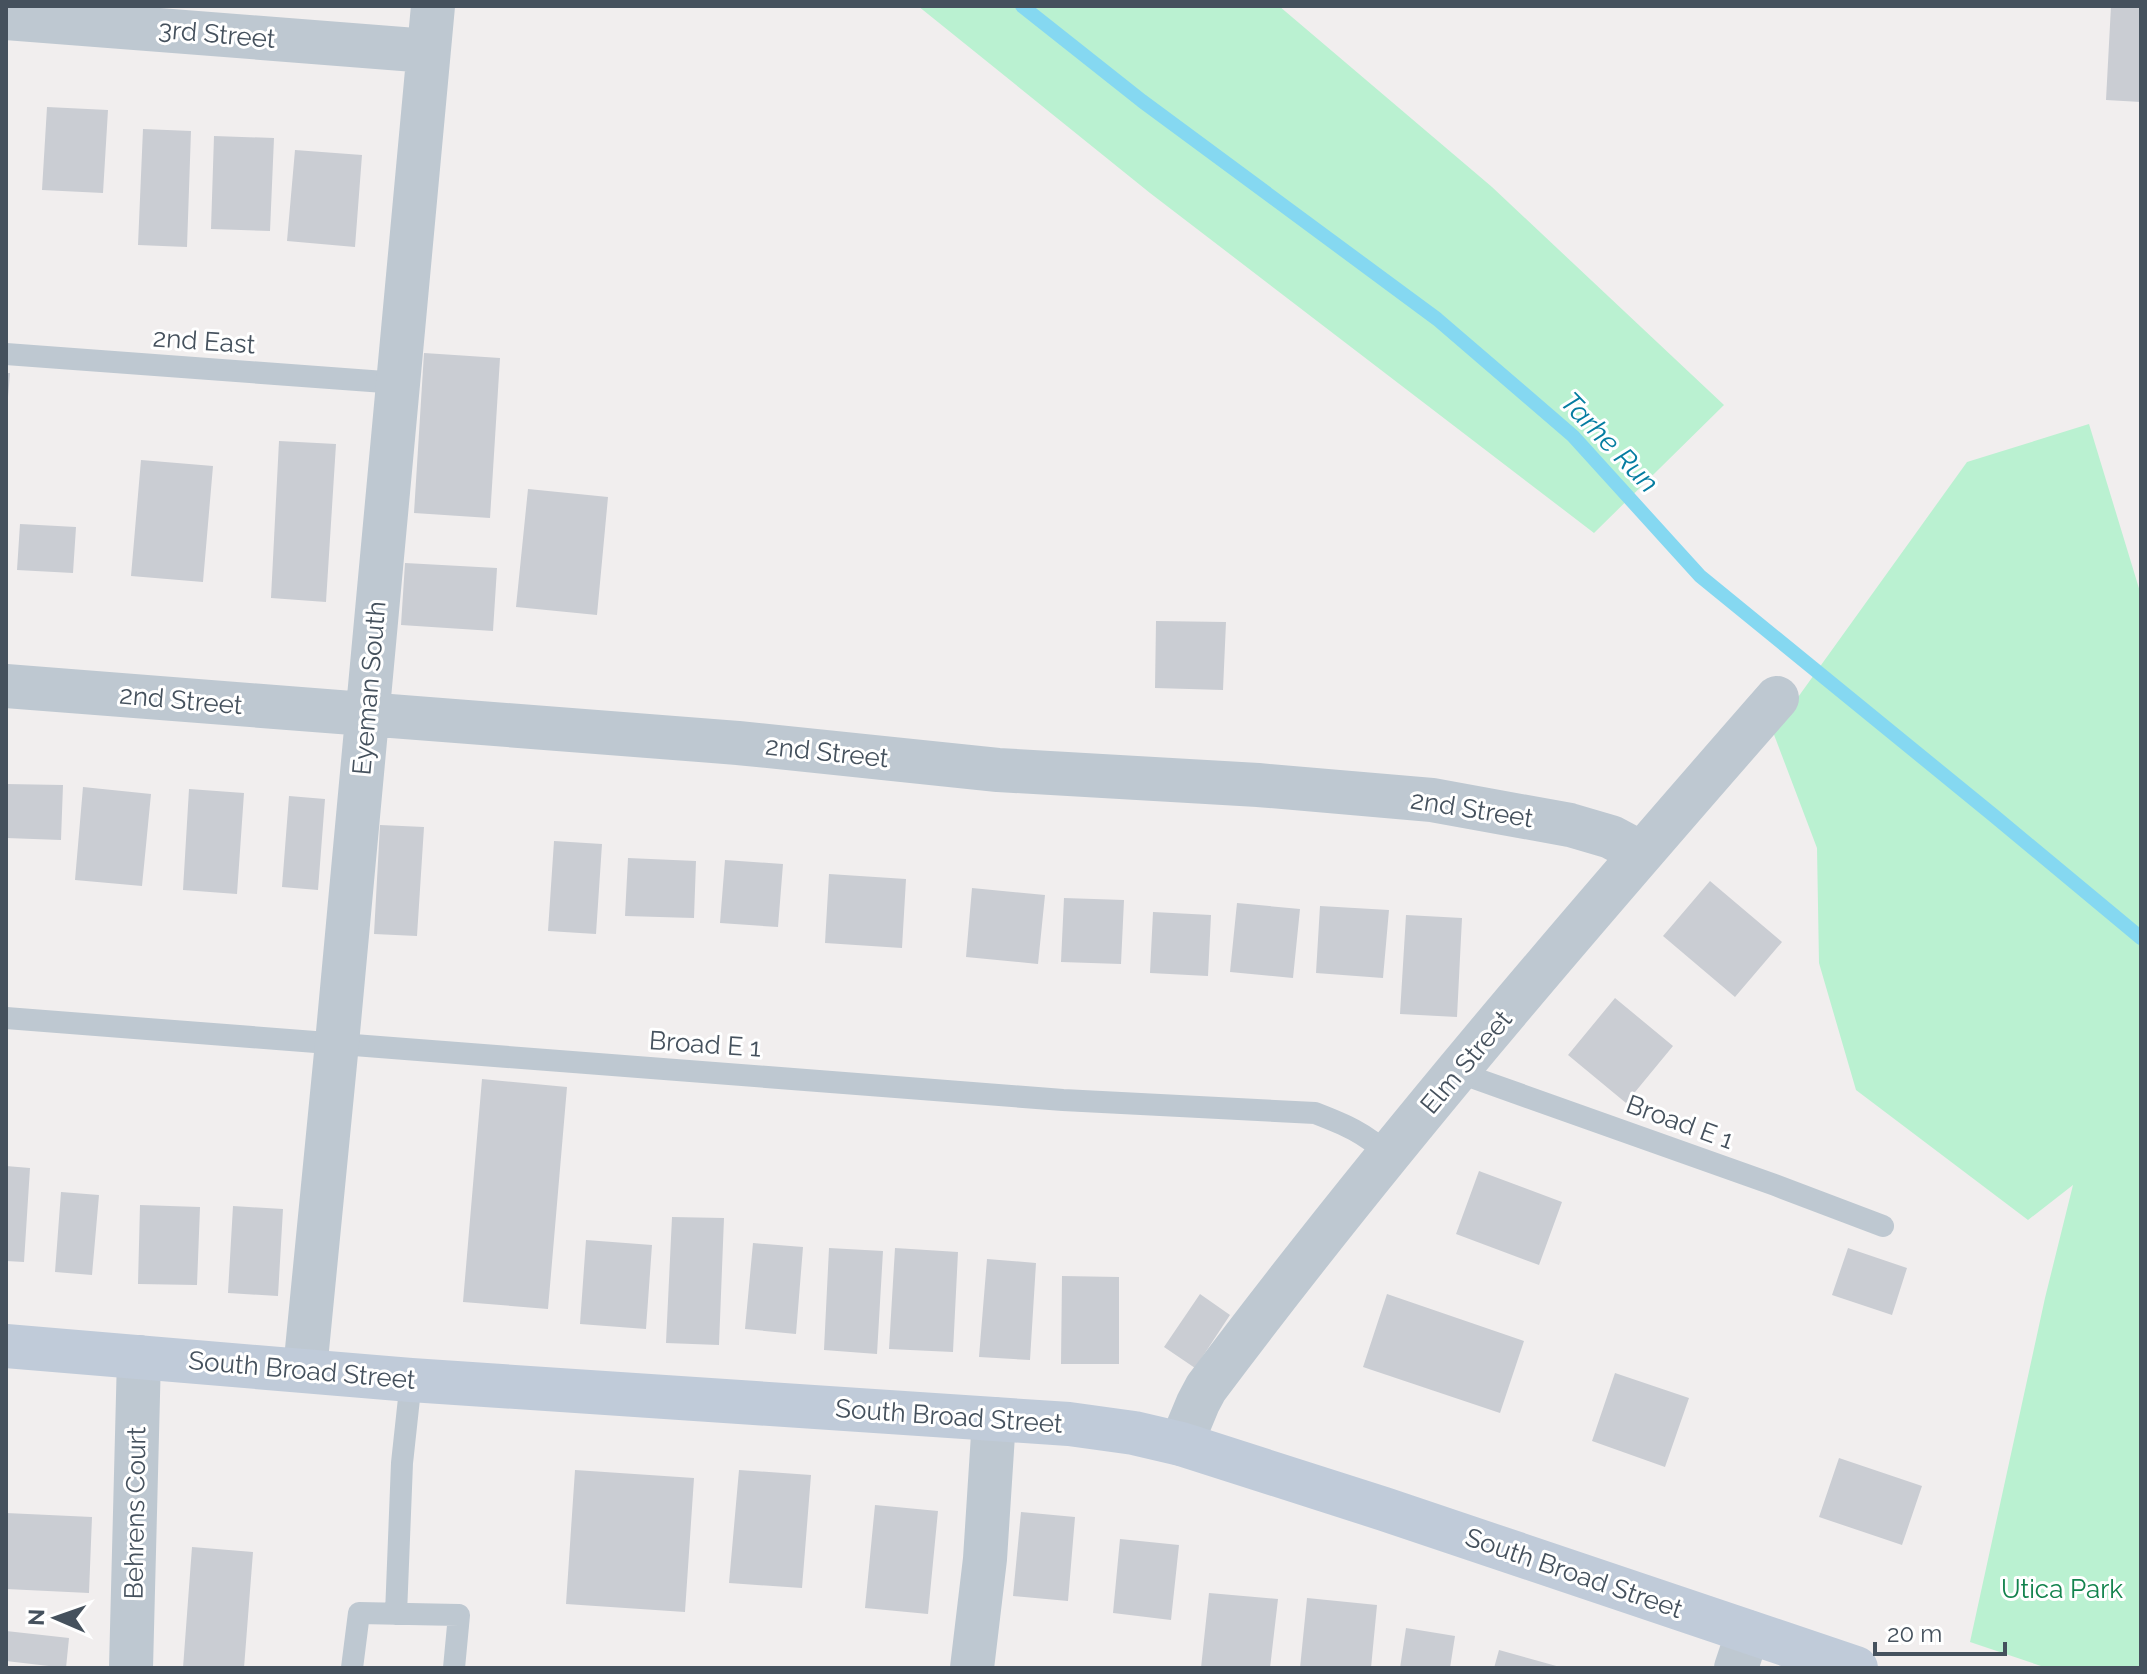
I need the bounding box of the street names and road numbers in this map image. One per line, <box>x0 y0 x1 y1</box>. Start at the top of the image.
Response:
street label: 3rd Street <box>157 14 277 54</box>
street label: 2nd East <box>152 322 257 360</box>
street label: Eyeman South <box>346 600 392 776</box>
street label: 2nd Street <box>118 680 244 720</box>
street label: 2nd Street <box>764 731 890 773</box>
street label: 2nd Street <box>1409 785 1536 834</box>
street label: Elm Street <box>1414 1004 1518 1120</box>
street label: Broad E 1 <box>648 1025 762 1063</box>
street label: Broad E 1 <box>1622 1089 1738 1155</box>
street label: South Broad Street <box>187 1345 417 1395</box>
street label: South Broad Street <box>834 1393 1064 1439</box>
street label: Behrens Court <box>118 1426 152 1600</box>
street label: South Broad Street <box>1461 1522 1687 1624</box>

